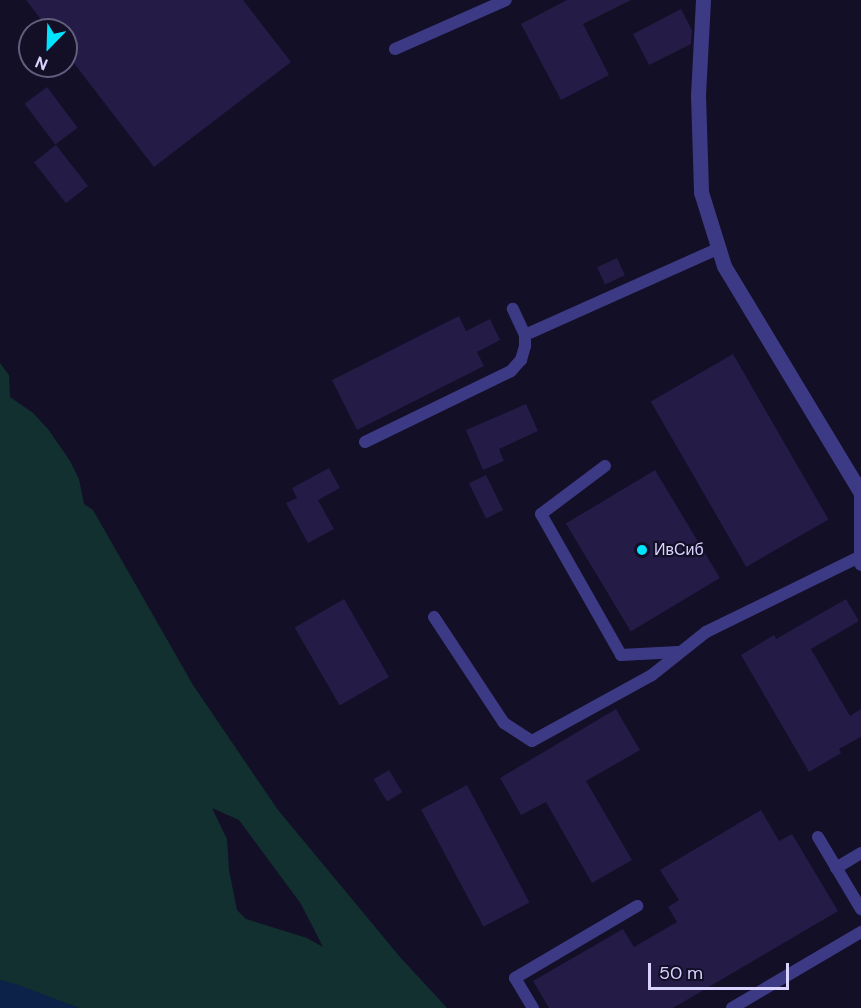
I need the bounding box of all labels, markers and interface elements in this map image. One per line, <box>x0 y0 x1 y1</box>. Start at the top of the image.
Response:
north arrow <box>18 18 78 78</box>
text: N <box>32 51 51 75</box>
place label: ИвСиб <box>654 540 704 560</box>
marker: ИвСиб <box>635 543 649 557</box>
scale bar <box>651 951 792 989</box>
text: 50 m <box>659 961 703 985</box>

